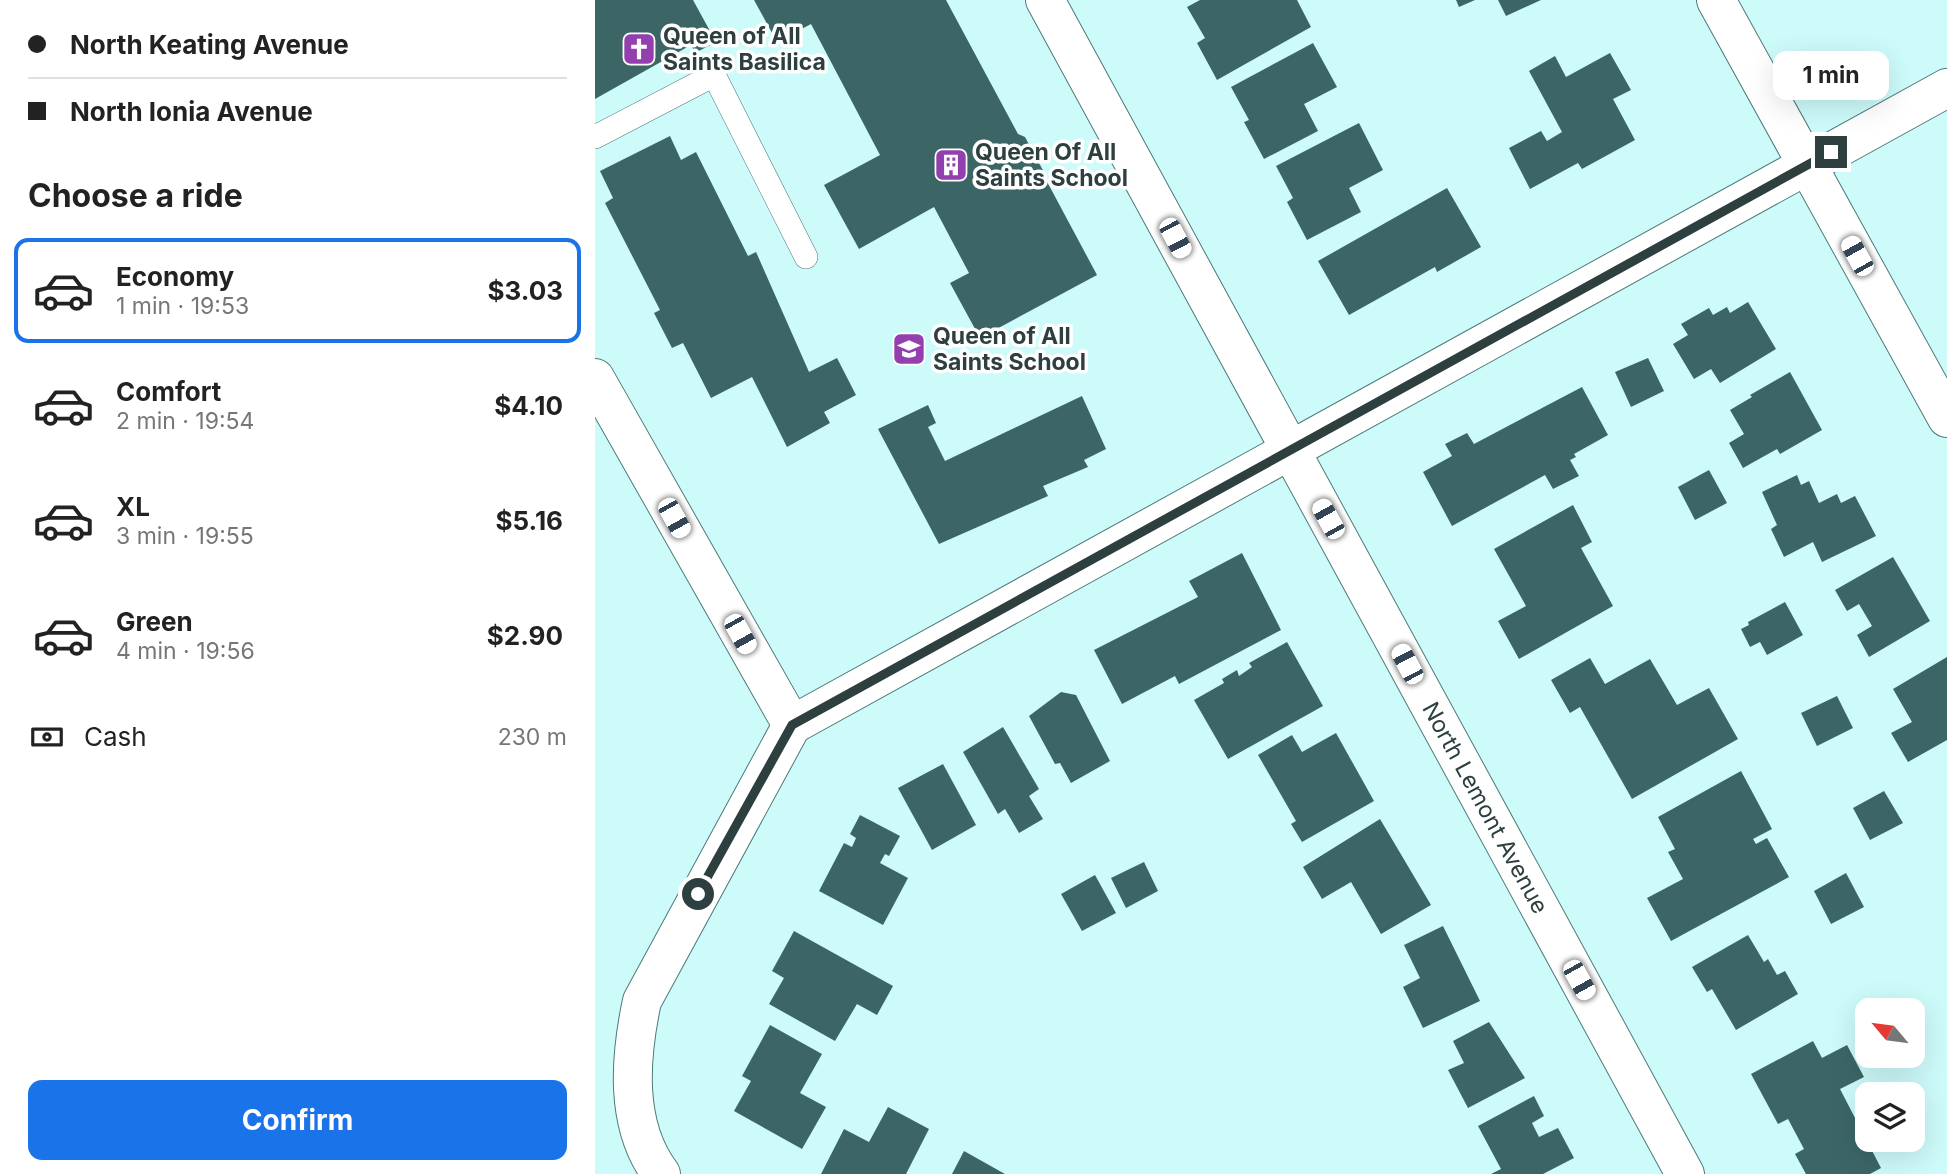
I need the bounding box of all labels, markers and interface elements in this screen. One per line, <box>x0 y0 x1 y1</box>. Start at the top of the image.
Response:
place label: Queen of All Saints Basilica <box>663 22 826 76</box>
text: North Keating Avenue <box>70 29 349 60</box>
church icon: Queen of All Saints Basilica <box>620 30 658 68</box>
callout: 1 min <box>1773 51 1889 100</box>
text: 1 min <box>1803 61 1859 89</box>
text: North Ionia Avenue <box>70 96 313 127</box>
route end <box>1815 136 1847 168</box>
place label: Queen Of All Saints School <box>975 138 1128 192</box>
building icon: Queen Of All Saints School <box>932 146 970 184</box>
text: Choose a ride <box>28 176 243 215</box>
car <box>1156 215 1195 261</box>
car <box>1838 233 1877 279</box>
icon: car <box>32 259 95 322</box>
text: Economy <box>116 261 234 292</box>
text: $3.03 <box>488 275 563 306</box>
text: 1 min · 19:53 <box>116 292 249 320</box>
place label: Queen of All Saints School <box>933 322 1086 376</box>
school or university icon: Queen of All Saints School <box>890 330 928 368</box>
icon: car <box>32 374 95 437</box>
text: Comfort <box>116 376 221 407</box>
text: $4.10 <box>494 390 563 421</box>
text: 2 min · 19:54 <box>116 407 254 435</box>
icon: car <box>32 489 95 552</box>
text: XL <box>116 491 150 522</box>
car <box>655 495 694 541</box>
car <box>1309 496 1348 542</box>
text: $5.16 <box>496 505 563 536</box>
text: 3 min · 19:55 <box>116 522 254 550</box>
icon: car <box>32 604 95 667</box>
text: Green <box>116 606 193 637</box>
car <box>721 611 760 657</box>
text: $2.90 <box>487 620 563 651</box>
text: 4 min · 19:56 <box>116 637 255 665</box>
car <box>1388 641 1427 687</box>
street label: North Lemont Avenue <box>1416 697 1554 918</box>
icon: cash <box>28 718 66 756</box>
text: Cash <box>84 721 147 752</box>
text: 230 m <box>498 723 567 751</box>
route start <box>682 878 714 910</box>
car <box>1560 957 1599 1003</box>
north arrow <box>1855 998 1925 1068</box>
map controls <box>1855 998 1925 1152</box>
button: Confirm <box>28 1080 567 1160</box>
button: layers <box>1855 1082 1925 1152</box>

